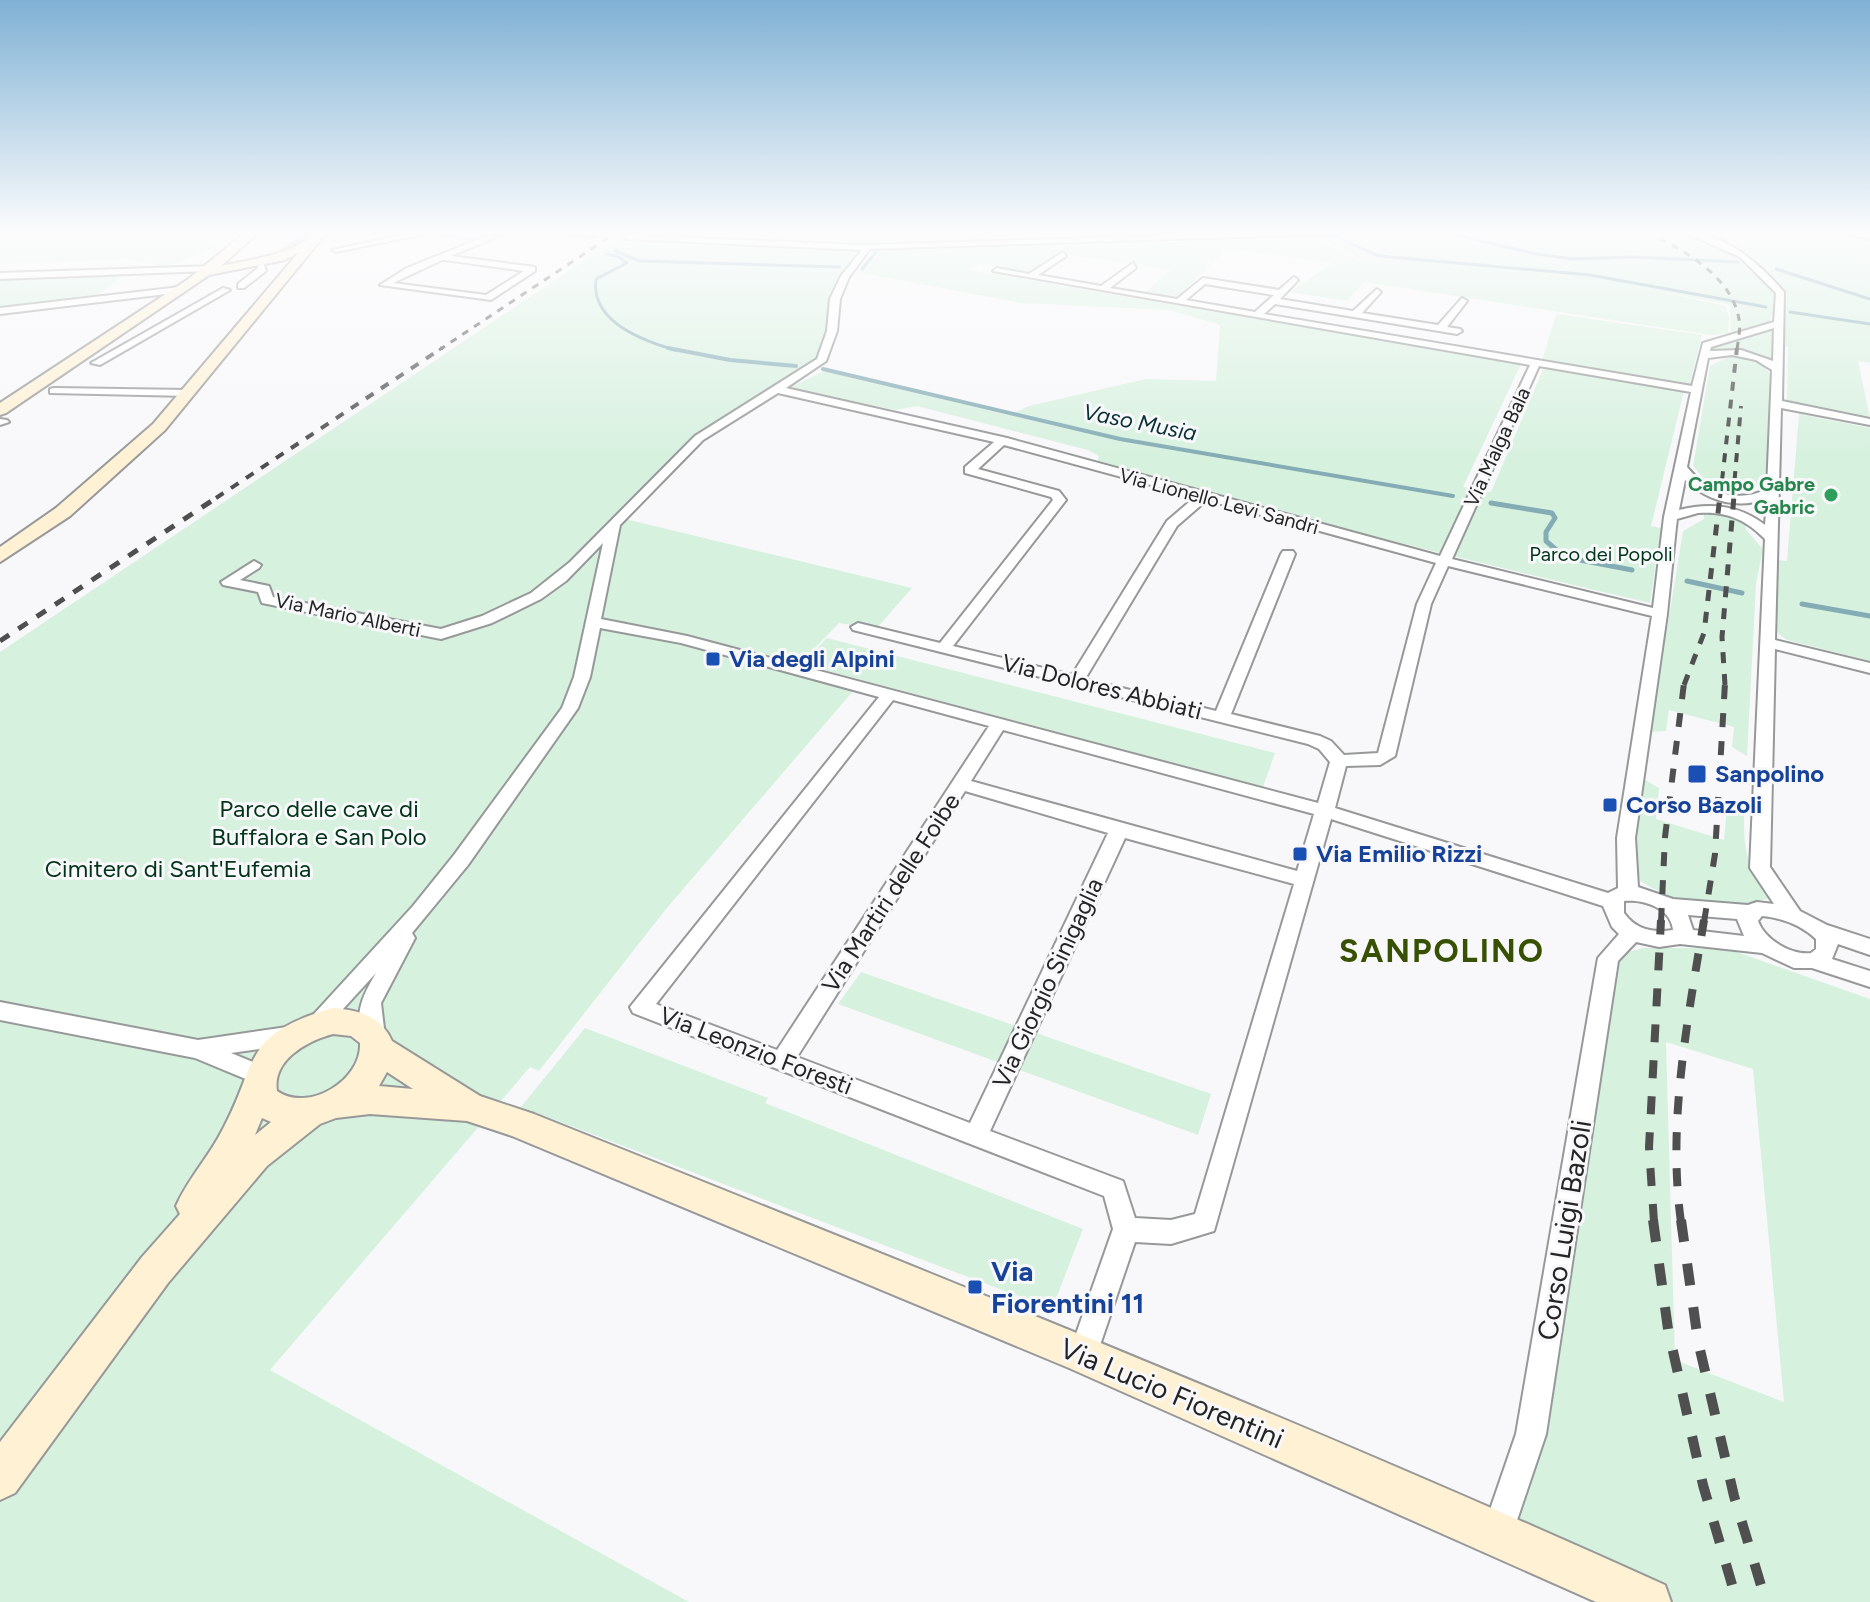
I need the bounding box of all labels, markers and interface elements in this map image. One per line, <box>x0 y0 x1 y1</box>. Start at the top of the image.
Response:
street label: Via Malga Bala <box>1459 383 1535 511</box>
water label: Vaso Musia <box>1081 398 1199 447</box>
street label: Via Lionello Levi Sandri <box>1117 463 1321 539</box>
place label: Campo Gabre Gabric <box>1688 472 1815 519</box>
marker: Campo Gabre Gabric <box>1822 486 1840 504</box>
park label: Parco dei Popoli <box>1529 542 1673 566</box>
street label: Via Mario Alberti <box>273 588 423 642</box>
place label: Via degli Alpini <box>729 644 895 673</box>
street label: Via Dolores Abbiati <box>999 648 1205 725</box>
marker: Via degli Alpini <box>704 650 722 668</box>
place label: Sanpolino <box>1715 759 1824 788</box>
marker: Sanpolino <box>1686 763 1708 785</box>
street label: Via Martiri delle Foibe <box>815 788 966 998</box>
place label: Corso Bazoli <box>1626 790 1762 819</box>
park label: Parco delle cave di Buffalora e San Polo <box>211 794 427 851</box>
marker: Corso Bazoli <box>1601 796 1619 814</box>
place label: Via Emilio Rizzi <box>1316 839 1482 868</box>
marker: Via Emilio Rizzi <box>1291 845 1309 863</box>
park label: Cimitero di Sant'Eufemia <box>45 854 311 883</box>
street label: Via Giorgio Sinigaglia <box>986 873 1109 1092</box>
district label: SANPOLINO <box>1339 932 1545 970</box>
street label: Via Leonzio Foresti <box>656 1000 857 1101</box>
street label: Corso Luigi Bazoli <box>1530 1117 1598 1343</box>
place label: Via Fiorentini 11 <box>991 1254 1144 1320</box>
marker: Via Fiorentini 11 <box>966 1278 984 1296</box>
street label: Via Lucio Fiorentini <box>1055 1331 1289 1455</box>

